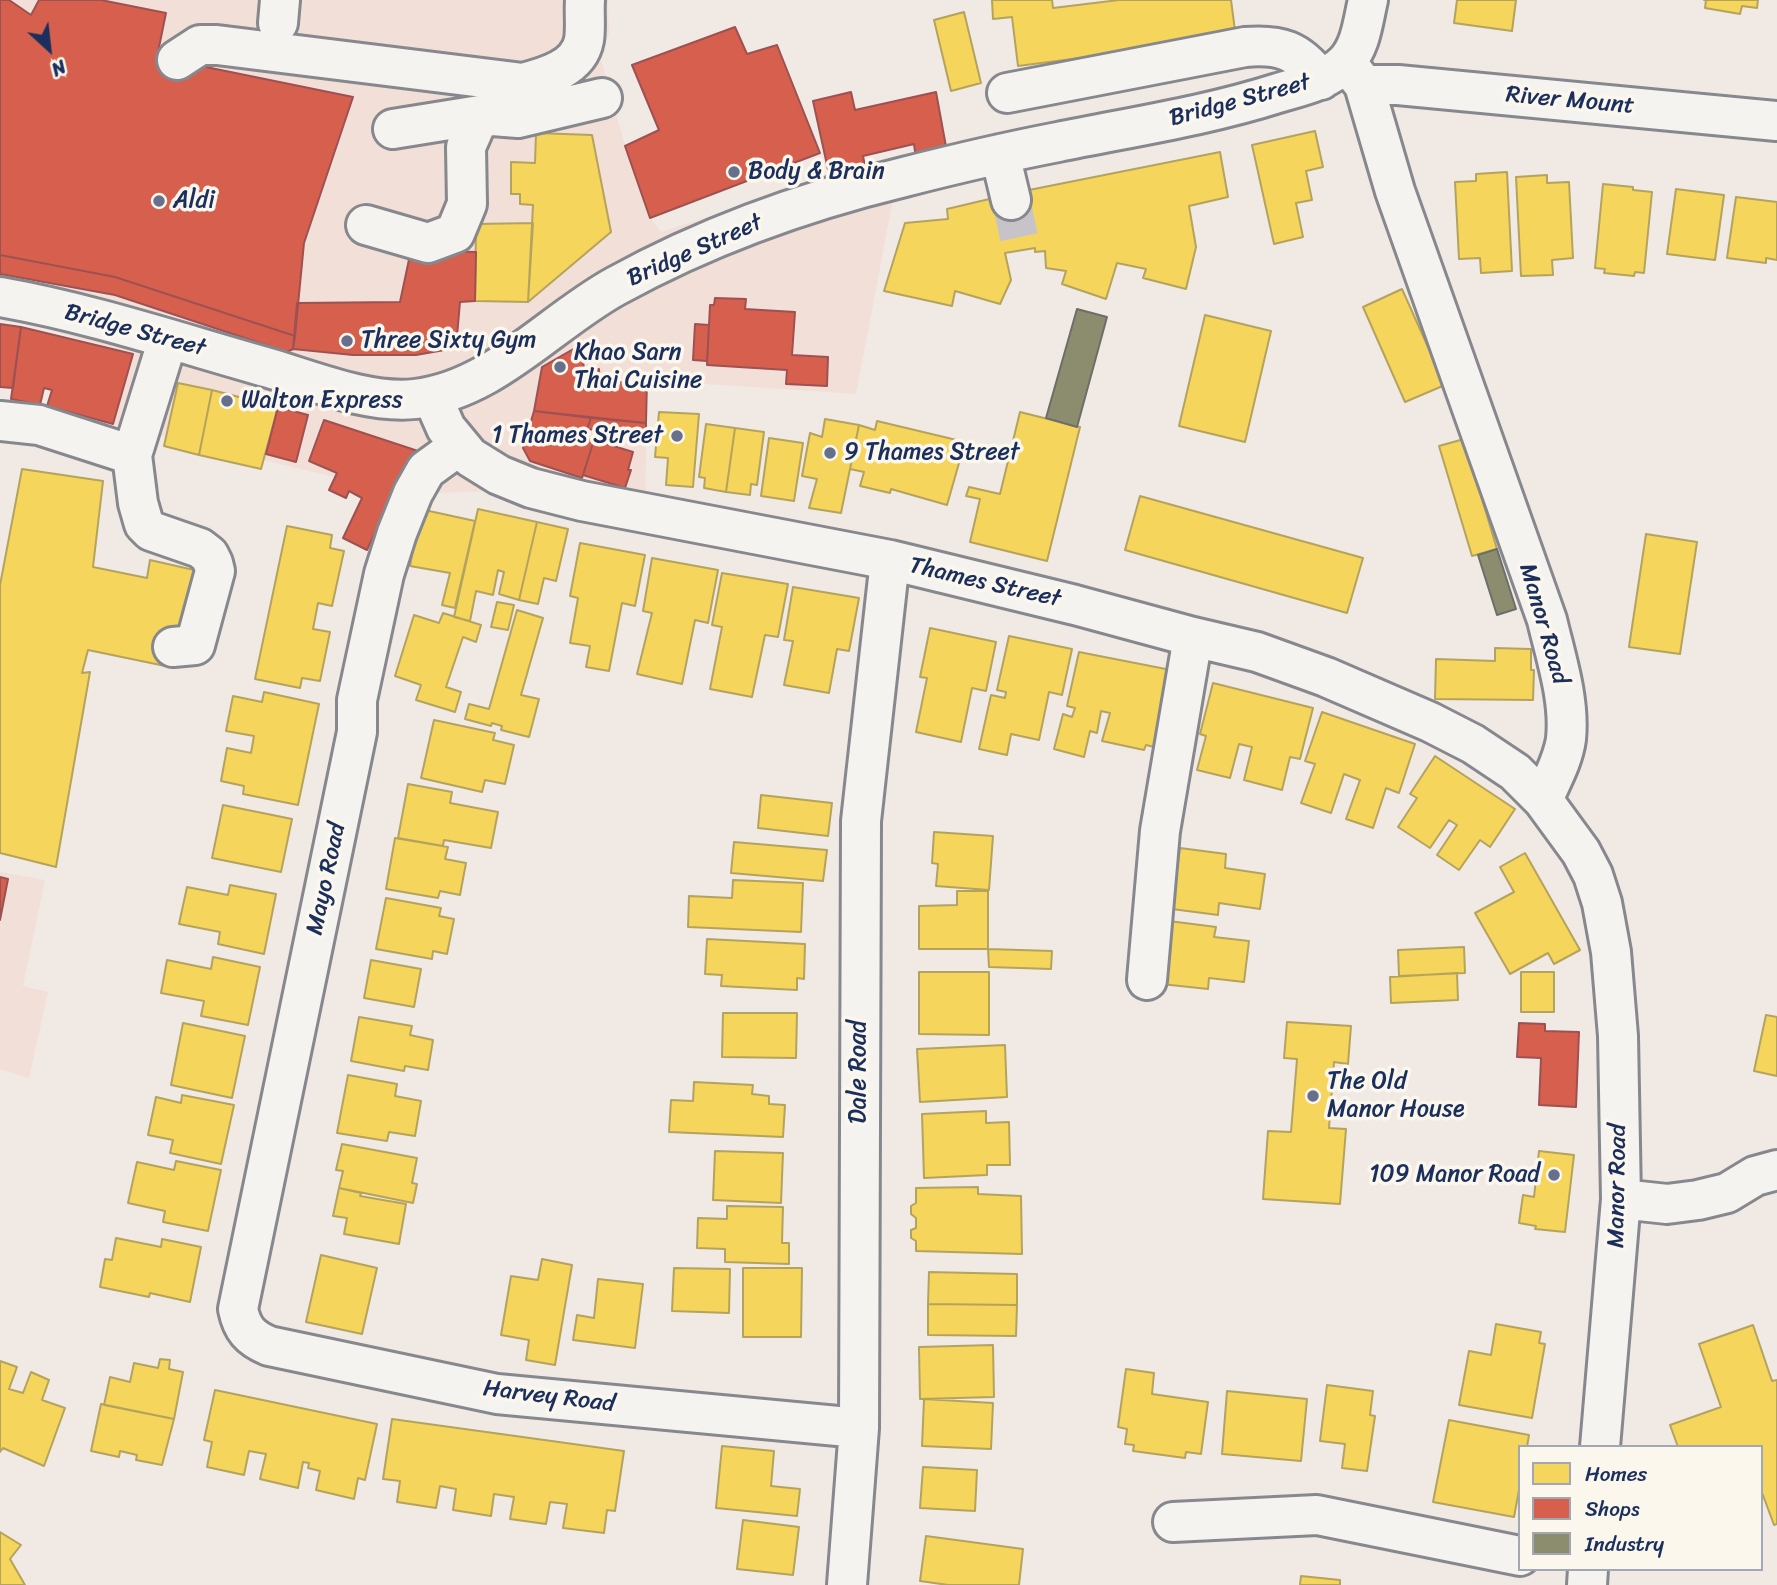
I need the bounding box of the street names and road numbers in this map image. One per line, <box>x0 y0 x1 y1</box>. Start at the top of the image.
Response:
street label: Bridge Street <box>1166 68 1314 134</box>
street label: River Mount <box>1505 81 1635 121</box>
street label: Bridge Street <box>623 208 767 294</box>
street label: Bridge Street <box>61 298 209 364</box>
street label: Thames Street <box>906 552 1064 614</box>
street label: Manor Road <box>1512 560 1574 688</box>
street label: Mayo Road <box>301 820 353 938</box>
street label: Dale Road <box>845 1020 873 1124</box>
street label: Manor Road <box>1603 1124 1633 1248</box>
street label: Harvey Road <box>482 1375 616 1419</box>

